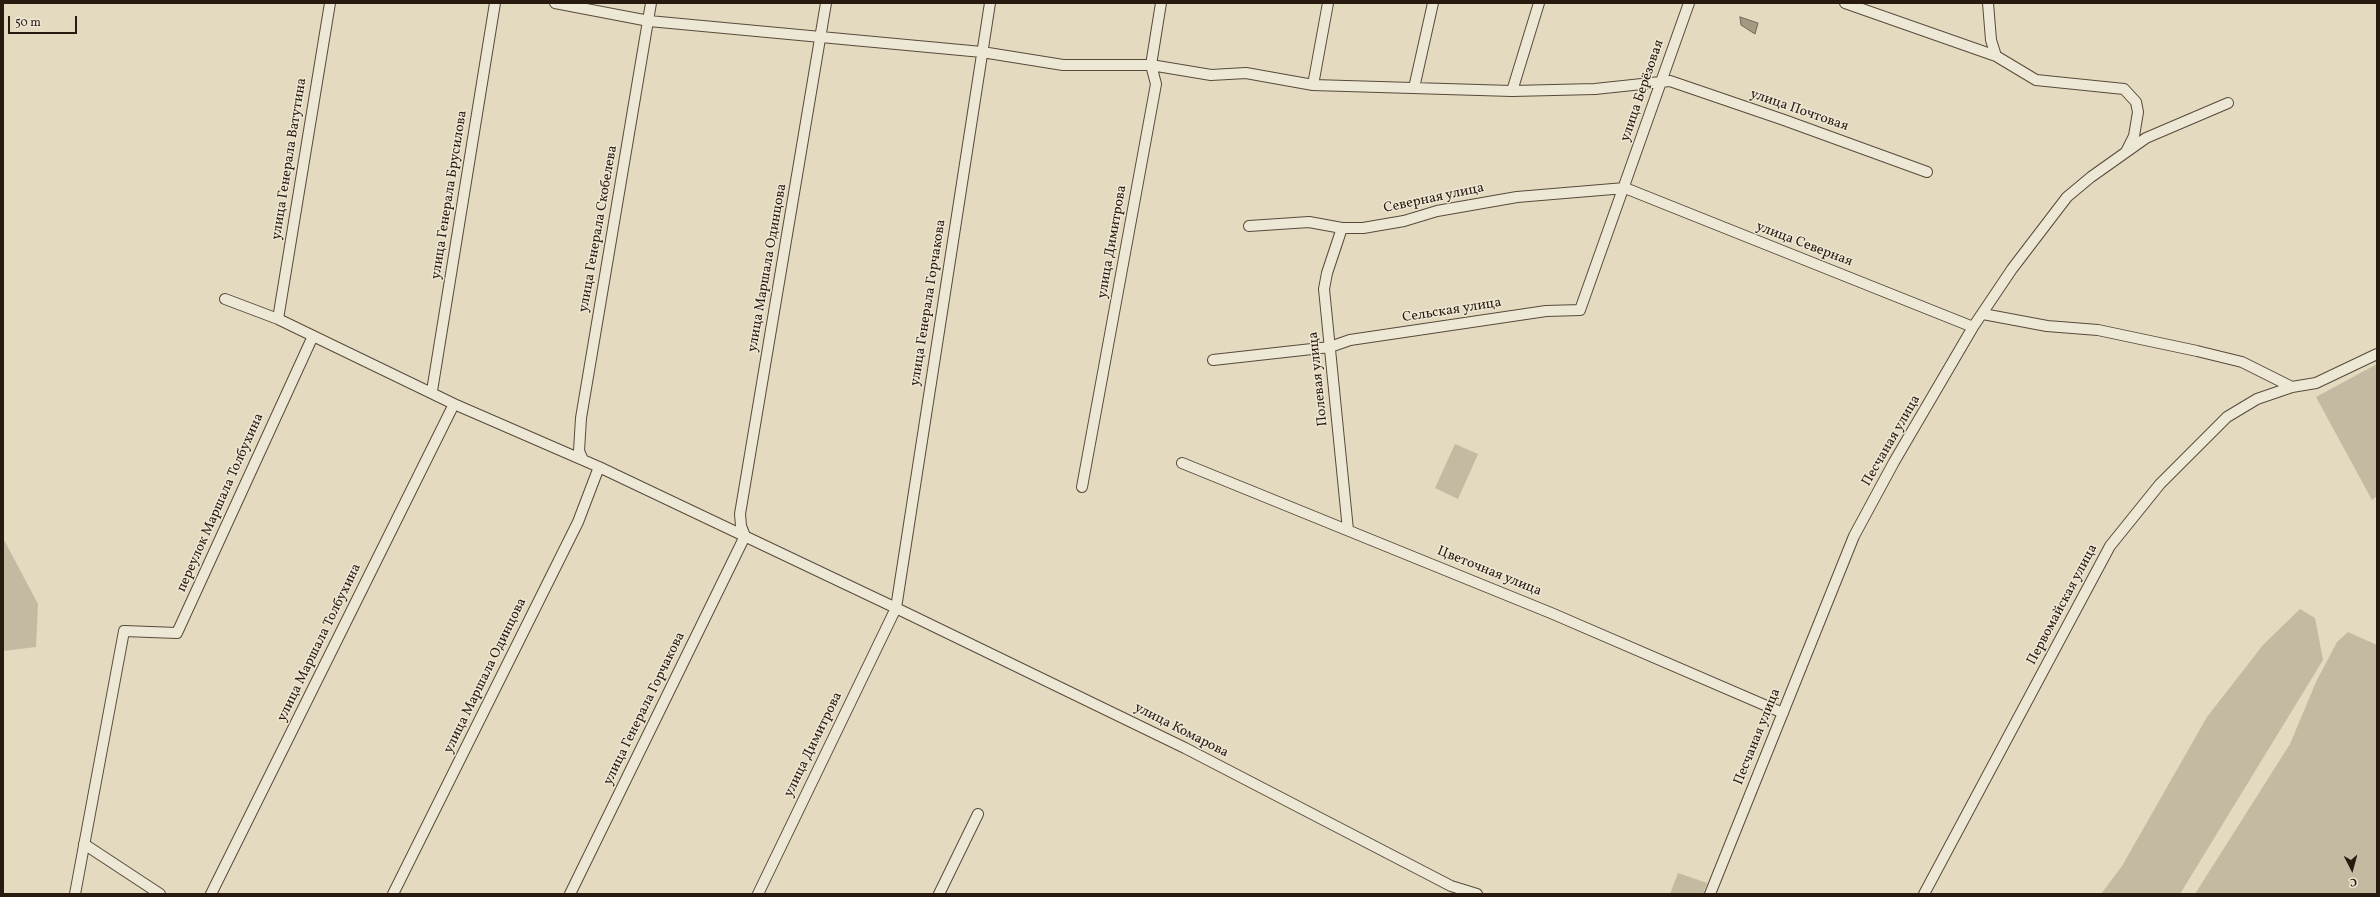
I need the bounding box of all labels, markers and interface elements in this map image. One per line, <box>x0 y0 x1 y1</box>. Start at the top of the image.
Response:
scale bar <box>10 8 79 34</box>
text: 50 m <box>15 15 41 31</box>
street label: улица Берёзовая <box>1618 38 1668 144</box>
street label: улица Генерала Ватутина <box>269 77 311 241</box>
street label: улица Почтовая <box>1748 86 1850 136</box>
street label: улица Генерала Брусилова <box>428 109 472 281</box>
street label: улица Генерала Скобелева <box>576 144 622 314</box>
street label: Северная улица <box>1382 180 1486 218</box>
street label: улица Маршала Одинцова <box>745 182 791 354</box>
street label: улица Димитрова <box>1095 184 1131 300</box>
street label: улица Генерала Горчакова <box>908 218 950 388</box>
street label: улица Северная <box>1753 219 1855 271</box>
street label: Сельская улица <box>1401 295 1503 327</box>
street label: Полевая улица <box>1306 331 1332 427</box>
street label: Песчаная улица <box>1859 392 1925 490</box>
street label: переулок Маршала Толбухина <box>174 411 268 595</box>
street label: Первомайская улица <box>2024 542 2102 668</box>
street label: Цветочная улица <box>1434 543 1544 601</box>
street label: улица Маршала Толбухина <box>274 561 366 725</box>
street label: улица Маршала Одинцова <box>441 596 531 756</box>
street label: улица Генерала Горчакова <box>601 630 689 788</box>
street label: Песчаная улица <box>1731 686 1785 788</box>
street label: улица Димитрова <box>781 690 847 800</box>
street label: улица Комарова <box>1131 700 1231 762</box>
north arrow <box>2332 849 2372 889</box>
text: С <box>2349 874 2358 889</box>

